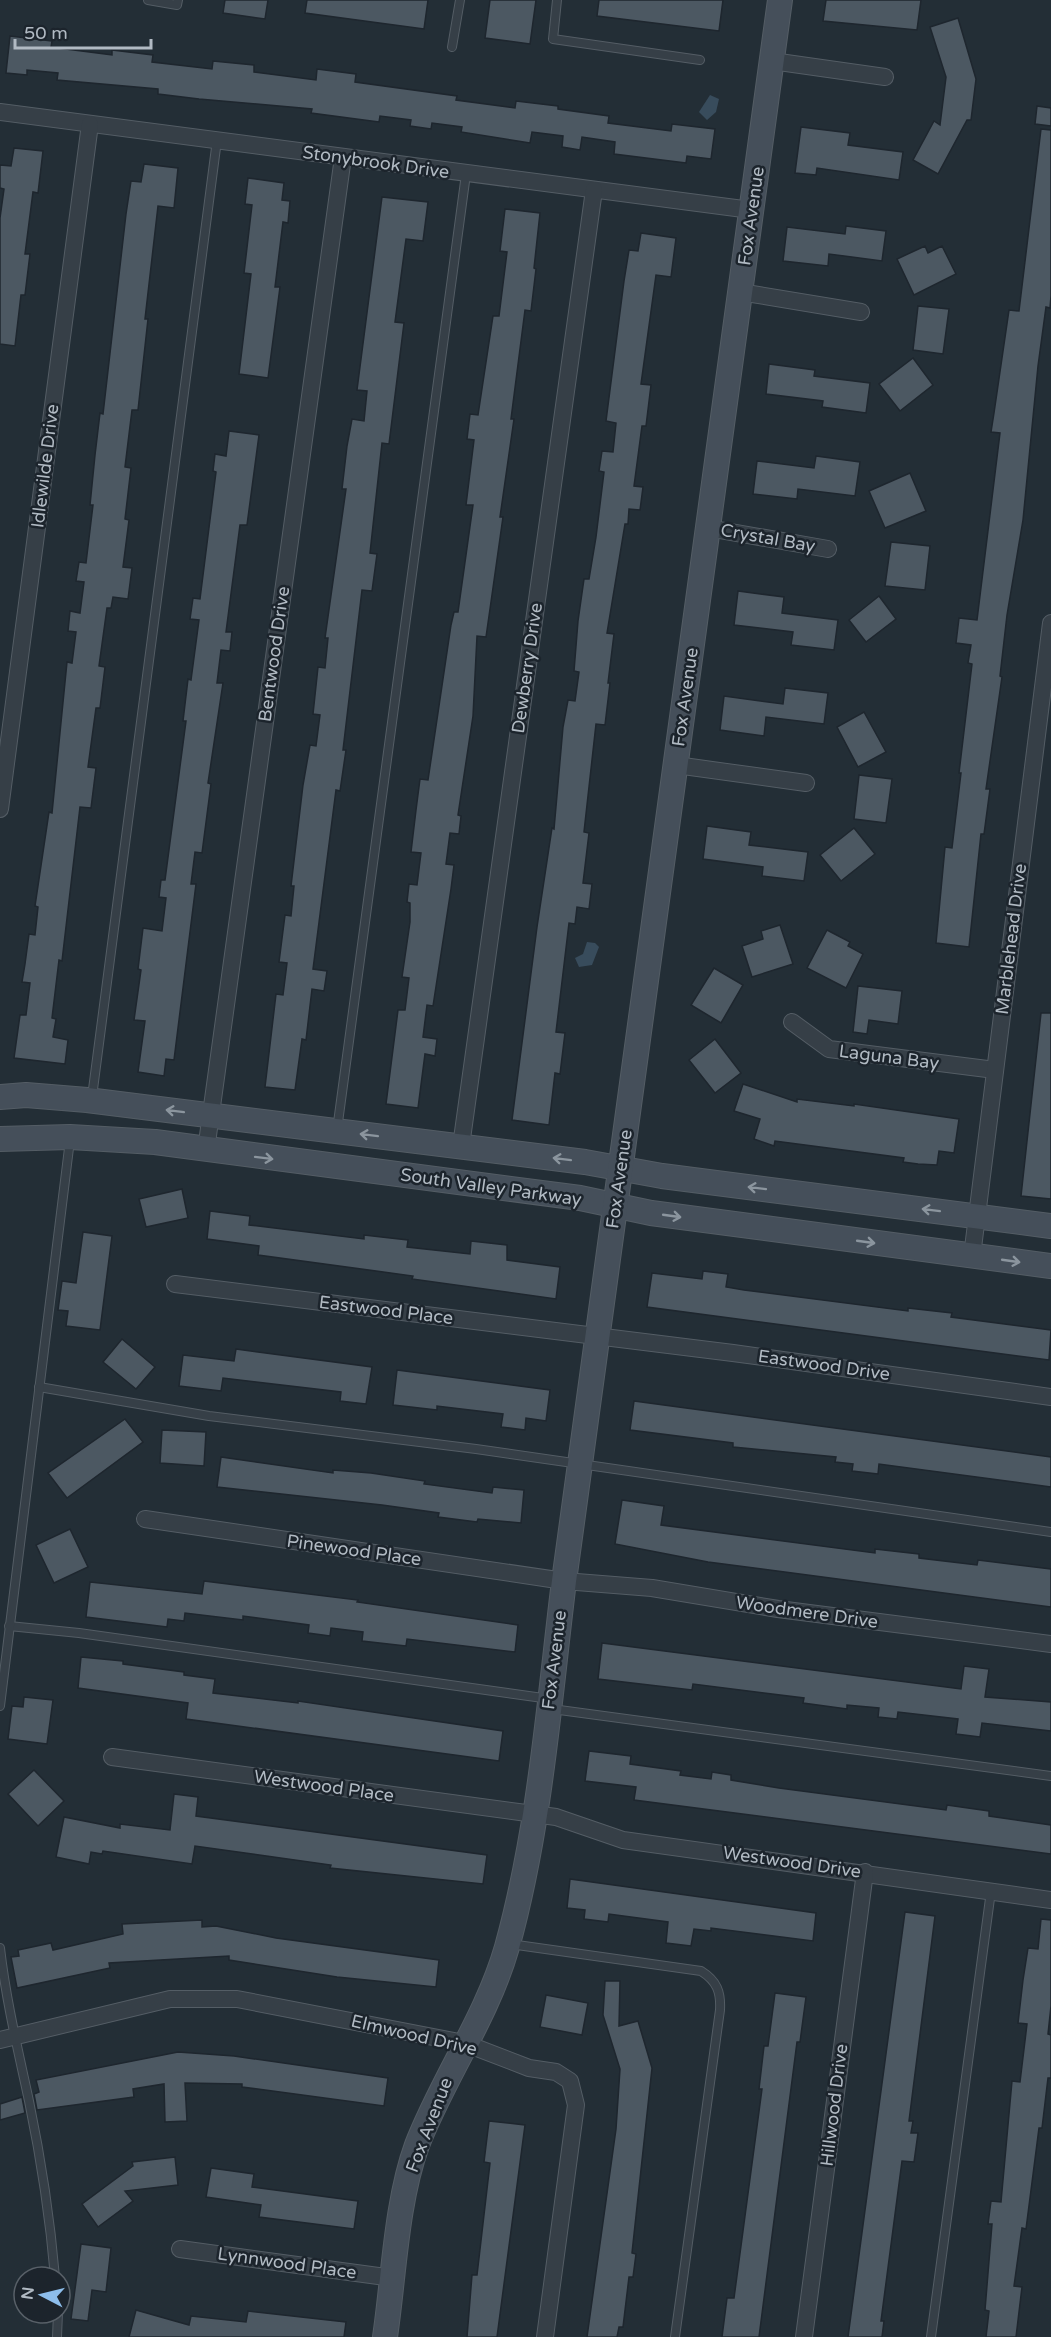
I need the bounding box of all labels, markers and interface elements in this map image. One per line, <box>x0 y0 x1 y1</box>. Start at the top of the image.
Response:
scale bar <box>15 12 152 50</box>
text: 50 m <box>24 22 68 44</box>
street label: Stonybrook Drive <box>301 141 451 183</box>
street label: Fox Avenue <box>733 165 769 267</box>
street label: Idlewilde Drive <box>26 403 64 529</box>
street label: Crystal Bay <box>719 519 817 557</box>
street label: Bentwood Drive <box>254 585 294 723</box>
street label: Dewberry Drive <box>507 601 547 735</box>
street label: Fox Avenue <box>667 646 703 748</box>
street label: Marblehead Drive <box>991 862 1031 1016</box>
street label: Laguna Bay <box>838 1040 941 1074</box>
one-way arrow <box>166 1105 186 1116</box>
street label: Fox Avenue <box>601 1128 637 1230</box>
one-way arrow <box>360 1129 379 1140</box>
one-way arrow <box>254 1152 274 1163</box>
one-way arrow <box>553 1153 573 1164</box>
street label: South Valley Parkway <box>399 1163 583 1211</box>
one-way arrow <box>747 1182 767 1193</box>
one-way arrow <box>921 1204 941 1215</box>
one-way arrow <box>662 1211 682 1222</box>
one-way arrow <box>855 1236 875 1247</box>
one-way arrow <box>1001 1256 1021 1267</box>
street label: Eastwood Place <box>318 1291 454 1329</box>
street label: Eastwood Drive <box>757 1345 891 1385</box>
street label: Pinewood Place <box>285 1530 423 1570</box>
street label: Woodmere Drive <box>735 1591 879 1633</box>
street label: Fox Avenue <box>537 1609 571 1711</box>
street label: Westwood Place <box>253 1765 395 1807</box>
street label: Westwood Drive <box>721 1841 863 1883</box>
street label: Elmwood Drive <box>349 2010 479 2060</box>
street label: Hillwood Drive <box>816 2042 852 2168</box>
street label: Fox Avenue <box>401 2074 457 2176</box>
street label: Lynnwood Place <box>216 2242 358 2284</box>
north arrow <box>12 2265 72 2325</box>
text: N <box>17 2286 39 2301</box>

